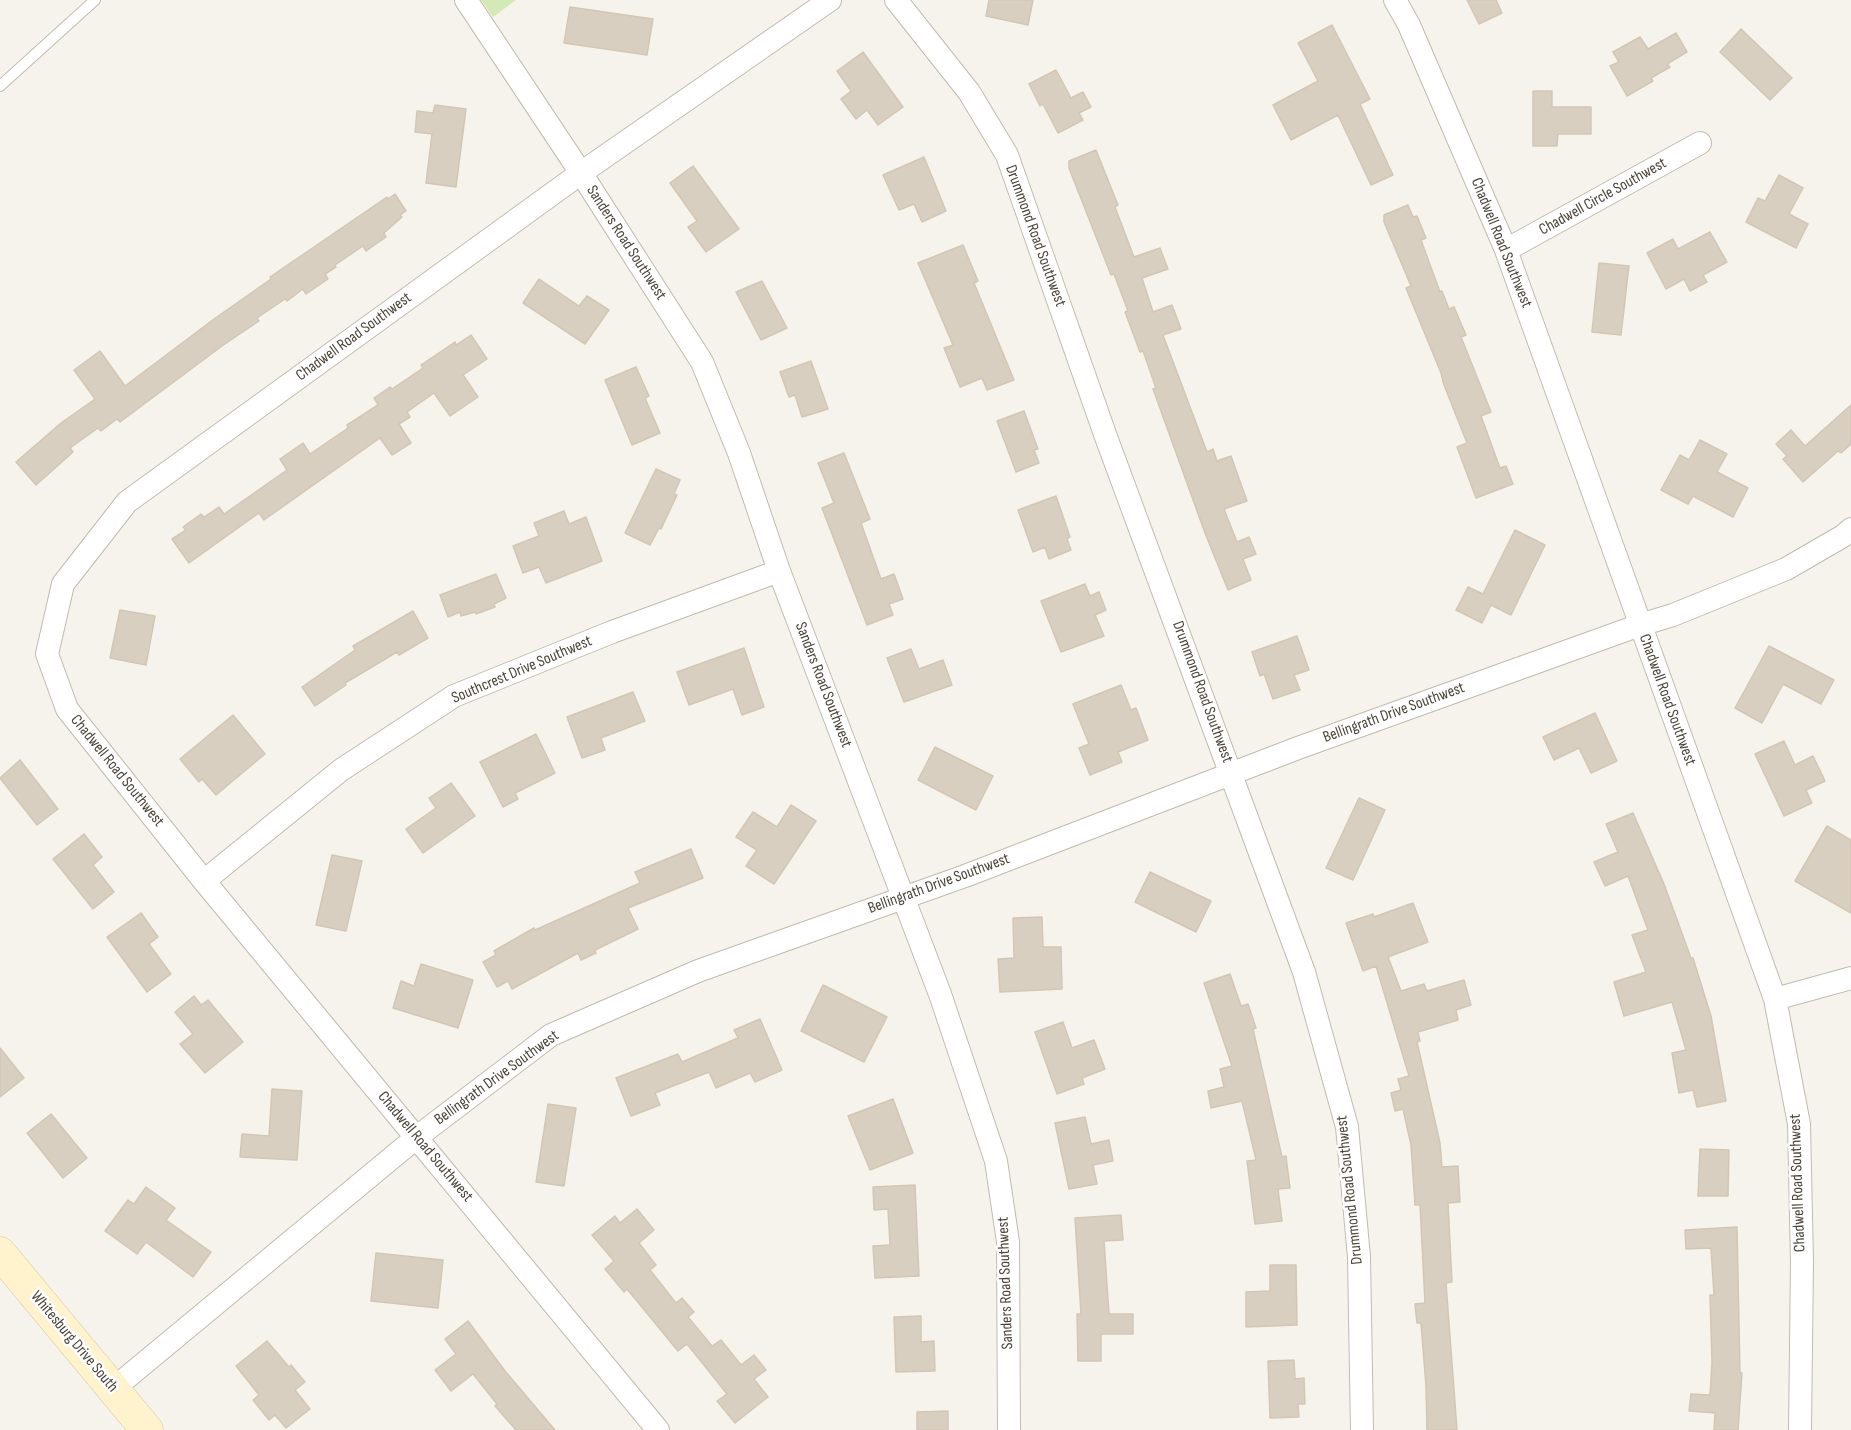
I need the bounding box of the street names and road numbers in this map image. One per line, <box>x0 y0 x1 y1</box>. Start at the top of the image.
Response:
street label: Chadwell Circle Southwest <box>1536 154 1670 240</box>
street label: Drummond Road Southwest <box>1000 162 1070 310</box>
street label: Chadwell Road Southwest <box>1466 175 1536 311</box>
street label: Sanders Road Southwest <box>582 182 670 304</box>
street label: Chadwell Road Southwest <box>292 289 416 385</box>
street label: Drummond Road Southwest <box>1167 618 1237 766</box>
street label: Sanders Road Southwest <box>790 620 856 750</box>
street label: Southcrest Drive Southwest <box>449 632 595 708</box>
street label: Chadwell Road Southwest <box>1634 632 1700 768</box>
street label: Bellingrath Drive Southwest <box>1321 678 1467 748</box>
street label: Chadwell Road Southwest <box>66 711 168 831</box>
street label: Bellingrath Drive Southwest <box>866 849 1012 919</box>
street label: Bellingrath Drive Southwest <box>431 1026 563 1130</box>
street label: Chadwell Road Southwest <box>373 1088 477 1206</box>
street label: Chadwell Road Southwest <box>1786 1114 1810 1252</box>
street label: Drummond Road Southwest <box>1333 1115 1367 1265</box>
street label: Sanders Road Southwest <box>994 1216 1018 1350</box>
street label: Whitesburg Drive South <box>26 1288 122 1396</box>

